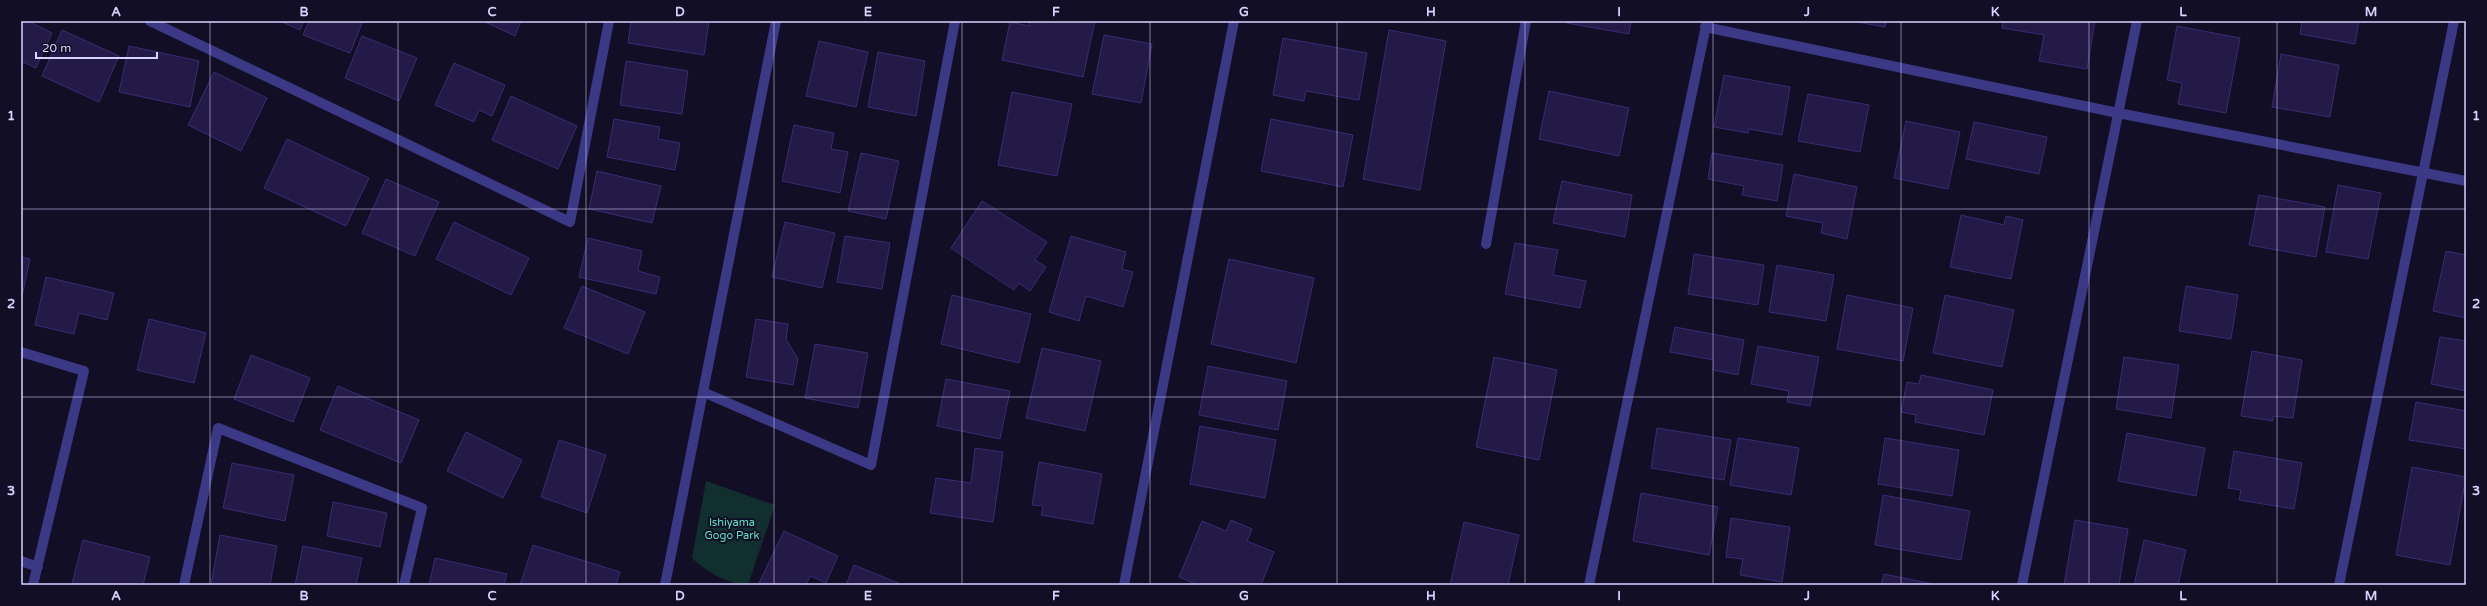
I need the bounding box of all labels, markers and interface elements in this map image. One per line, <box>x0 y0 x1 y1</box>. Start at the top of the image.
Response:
text: A <box>111 4 121 20</box>
text: B <box>299 4 309 20</box>
text: C <box>487 4 497 20</box>
text: D <box>675 4 685 20</box>
text: E <box>864 4 872 20</box>
text: F <box>1052 4 1060 20</box>
text: G <box>1239 4 1249 20</box>
text: H <box>1426 4 1436 20</box>
text: I <box>1617 4 1621 20</box>
text: J <box>1803 4 1810 20</box>
text: K <box>1991 4 2000 20</box>
text: L <box>2179 4 2187 20</box>
text: M <box>2365 4 2377 20</box>
scale bar <box>36 34 157 60</box>
text: 20 m <box>42 41 71 55</box>
text: 1 <box>7 108 15 124</box>
text: 1 <box>2472 108 2480 124</box>
text: 2 <box>7 296 15 312</box>
text: 2 <box>2472 296 2480 312</box>
text: 3 <box>7 483 15 499</box>
text: 3 <box>2472 483 2480 499</box>
park label: Ishiyama Gogo Park <box>705 516 760 542</box>
text: A <box>111 588 121 604</box>
text: B <box>299 588 309 604</box>
text: C <box>487 588 497 604</box>
text: D <box>675 588 685 604</box>
text: E <box>864 588 872 604</box>
text: F <box>1052 588 1060 604</box>
text: G <box>1239 588 1249 604</box>
text: H <box>1426 588 1436 604</box>
text: I <box>1617 588 1621 604</box>
text: J <box>1803 588 1810 604</box>
text: K <box>1991 588 2000 604</box>
text: L <box>2179 588 2187 604</box>
text: M <box>2365 588 2377 604</box>

